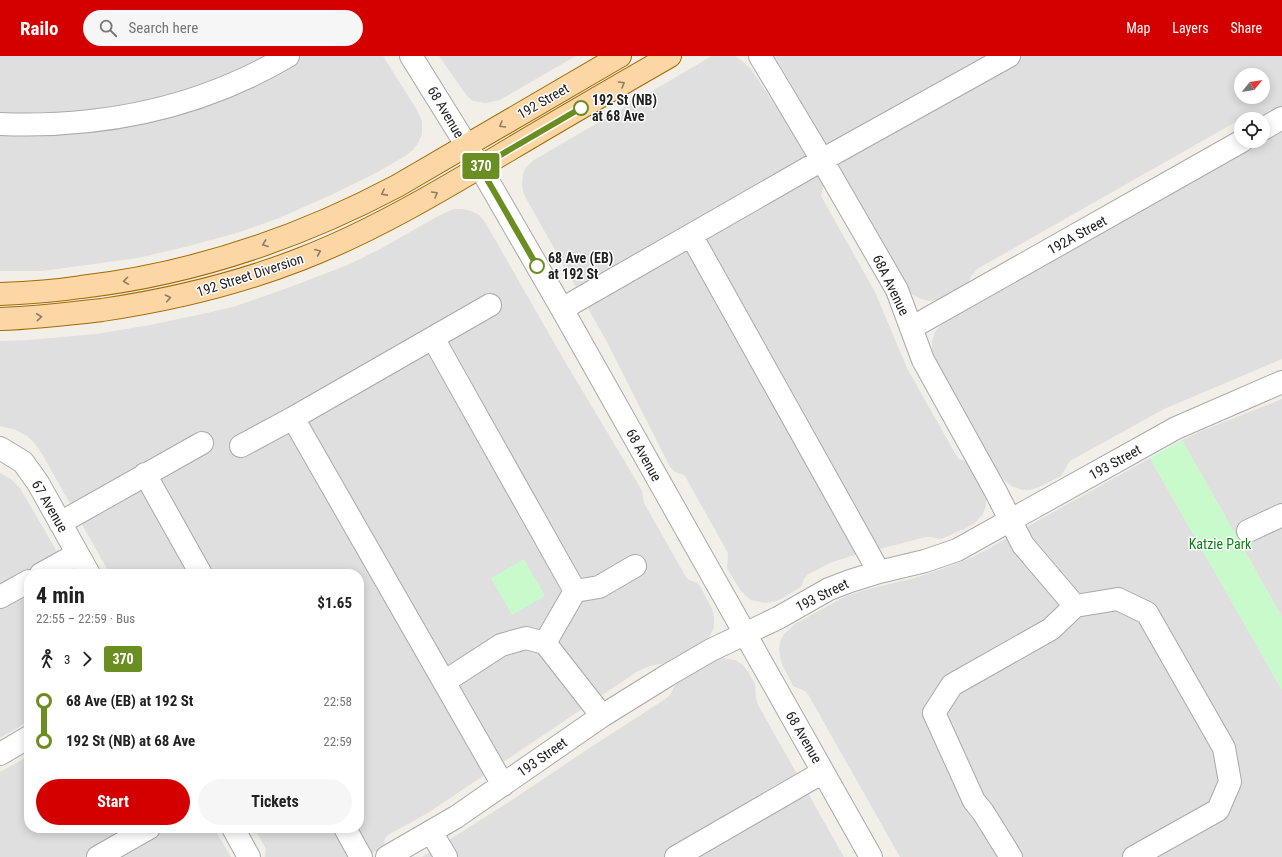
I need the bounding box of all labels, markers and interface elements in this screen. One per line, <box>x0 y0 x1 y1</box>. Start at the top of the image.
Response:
search box <box>83 10 363 46</box>
text: Railo <box>20 17 59 40</box>
icon: search <box>97 17 119 39</box>
text: Search here <box>129 19 198 37</box>
text: Map <box>1126 20 1150 36</box>
text: Layers <box>1172 20 1209 36</box>
text: Share <box>1231 20 1262 36</box>
north arrow <box>1234 68 1270 104</box>
map controls <box>1234 68 1270 148</box>
street label: 192 Street <box>514 80 572 122</box>
one-way arrow <box>618 81 625 88</box>
street label: 68 Avenue <box>424 83 468 141</box>
place label: 192 St (NB) at 68 Ave <box>592 92 657 124</box>
marker: 192 St (NB) at 68 Ave <box>573 100 589 116</box>
button: locate <box>1234 112 1270 148</box>
one-way arrow <box>499 120 506 127</box>
line badge: 370 <box>458 153 504 179</box>
text: 370 <box>470 158 492 174</box>
one-way arrow <box>381 188 388 196</box>
one-way arrow <box>431 192 438 199</box>
street label: 192A Street <box>1045 212 1109 258</box>
one-way arrow <box>261 240 268 248</box>
one-way arrow <box>314 249 322 257</box>
street label: 192 Street Diversion <box>195 250 305 300</box>
place label: 68 Ave (EB) at 192 St <box>548 250 613 282</box>
street label: 68A Avenue <box>869 252 913 318</box>
marker: 68 Ave (EB) at 192 St <box>529 258 545 274</box>
one-way arrow <box>123 276 129 285</box>
one-way arrow <box>164 295 171 303</box>
one-way arrow <box>36 313 42 322</box>
street label: 68 Avenue <box>623 426 665 484</box>
street label: 193 Street <box>1086 441 1144 483</box>
street label: 67 Avenue <box>29 477 71 535</box>
park label: Katzie Park <box>1189 536 1252 552</box>
street label: 193 Street <box>793 575 851 615</box>
text: 4 min <box>36 583 85 608</box>
text: $1.65 <box>317 594 352 612</box>
text: 22:55 – 22:59 · Bus <box>36 611 135 626</box>
icon: walk <box>36 648 58 670</box>
icon: forward <box>76 648 98 670</box>
text: 370 <box>112 651 134 667</box>
text: 3 <box>64 652 70 667</box>
text: 68 Ave (EB) at 192 St <box>66 692 193 710</box>
text: 22:58 <box>323 694 352 709</box>
street label: 68 Avenue <box>783 708 825 766</box>
text: 192 St (NB) at 68 Ave <box>66 732 195 750</box>
text: 22:59 <box>323 734 352 749</box>
street label: 193 Street <box>514 734 570 780</box>
button: Start <box>36 779 190 825</box>
button: Tickets <box>198 779 352 825</box>

